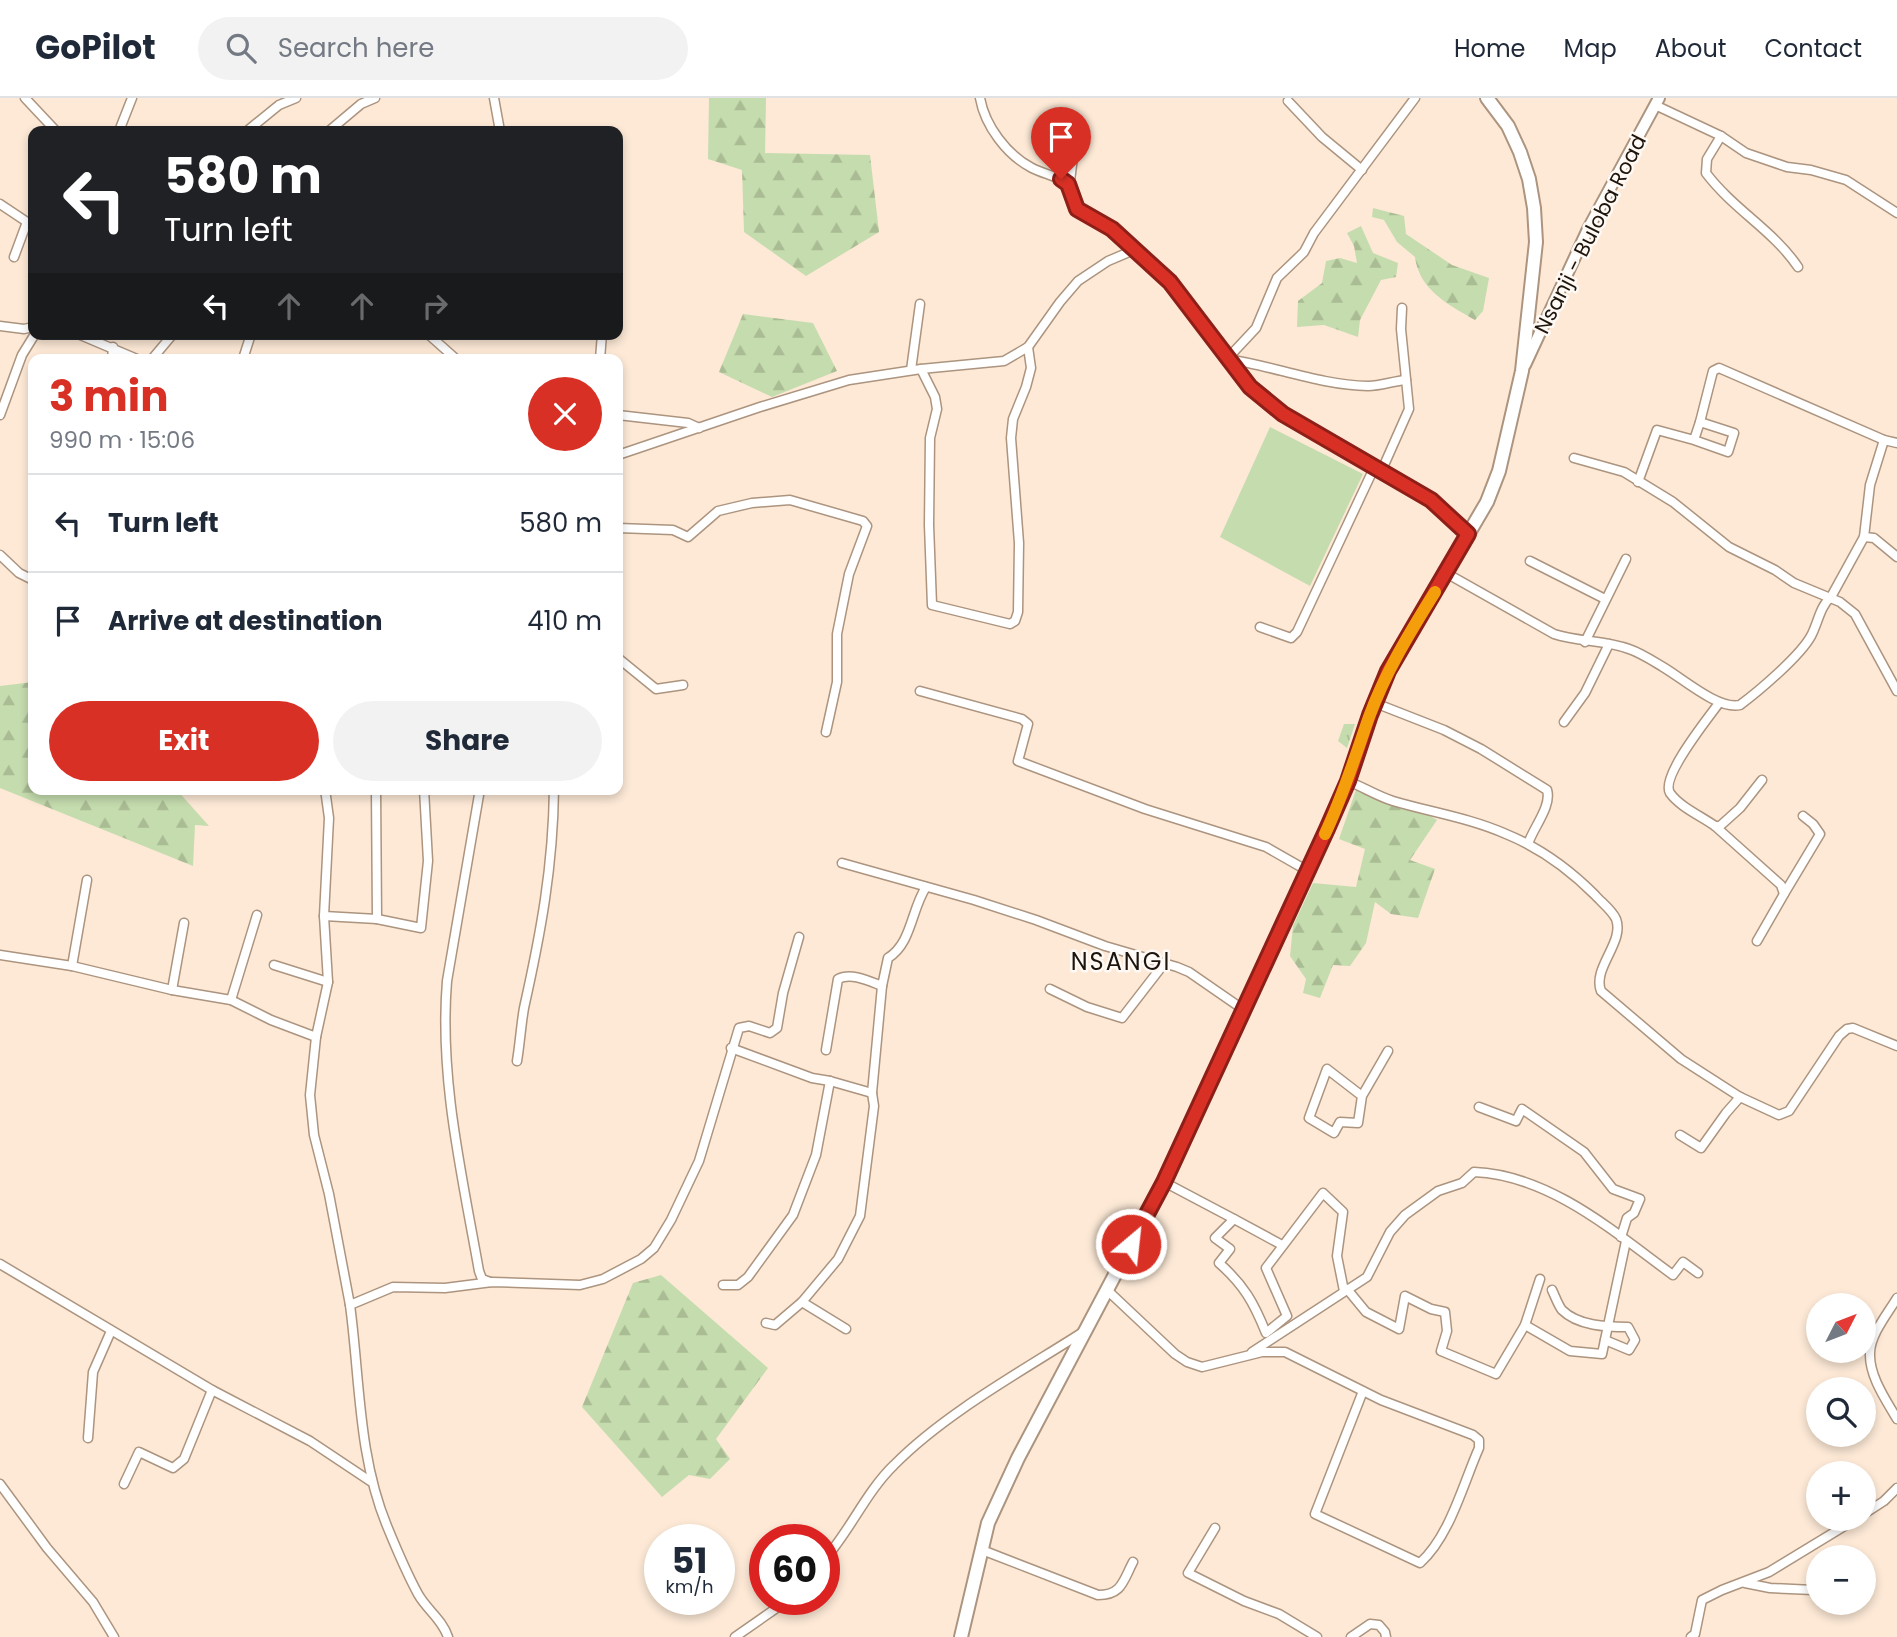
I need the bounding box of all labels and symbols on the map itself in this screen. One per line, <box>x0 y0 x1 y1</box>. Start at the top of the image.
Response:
pin <box>1031 107 1091 179</box>
street label: Nsanji - Buloba Road <box>1527 129 1653 339</box>
district label: NSANGI <box>1071 945 1171 978</box>
position arrow <box>1094 1207 1168 1281</box>
north arrow <box>1806 1293 1876 1363</box>
speed limit sign: 60 <box>749 1524 840 1615</box>

